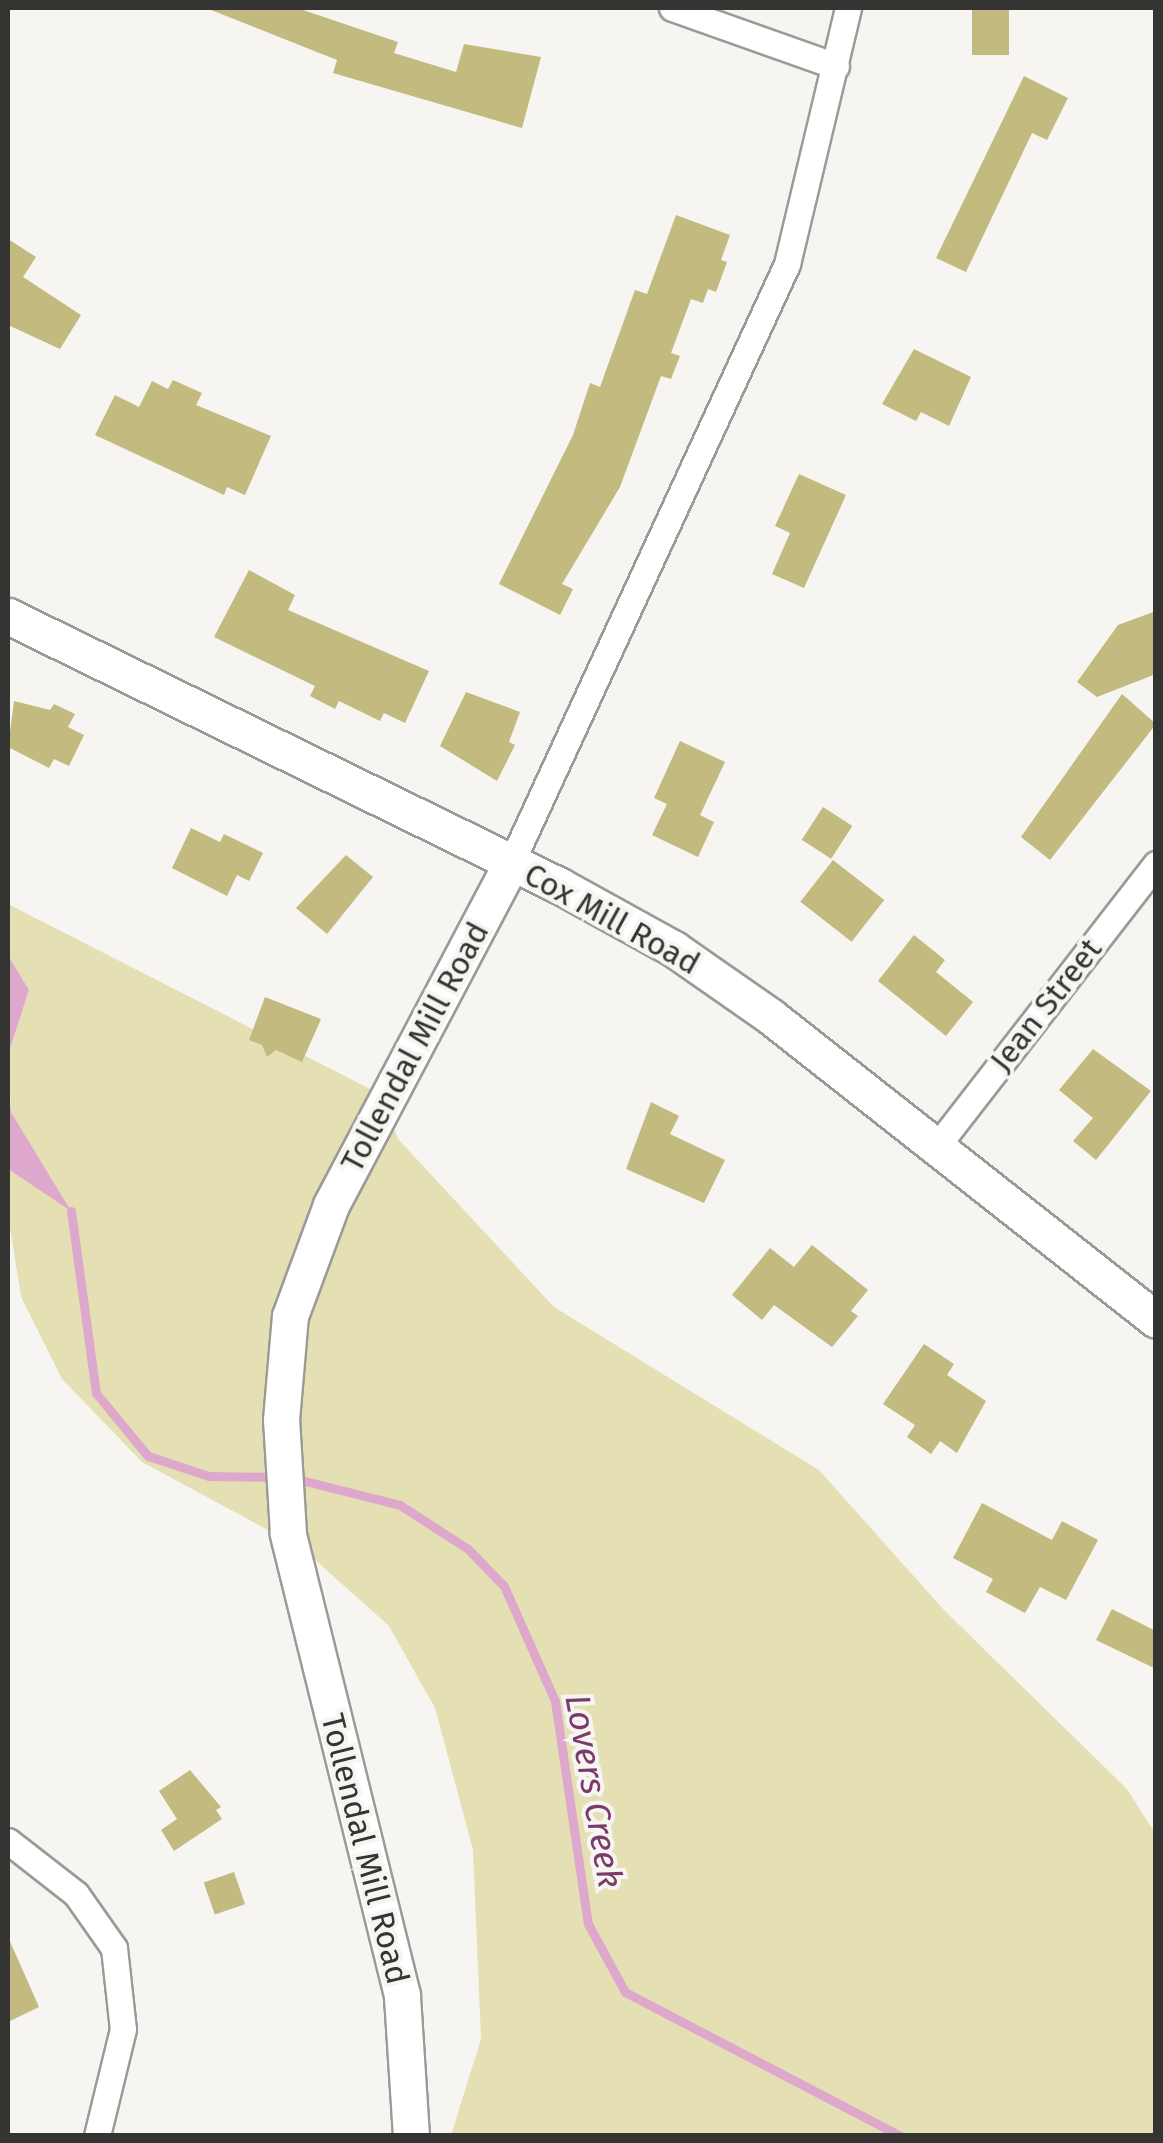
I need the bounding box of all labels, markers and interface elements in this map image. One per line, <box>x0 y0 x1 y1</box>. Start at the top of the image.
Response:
street label: Cox Mill Road <box>518 855 706 983</box>
street label: Tollendal Mill Road <box>333 916 497 1178</box>
street label: Jean Street <box>982 931 1110 1079</box>
water label: Lovers Creek <box>556 1691 632 1891</box>
street label: Tollendal Mill Road <box>313 1710 417 1988</box>

